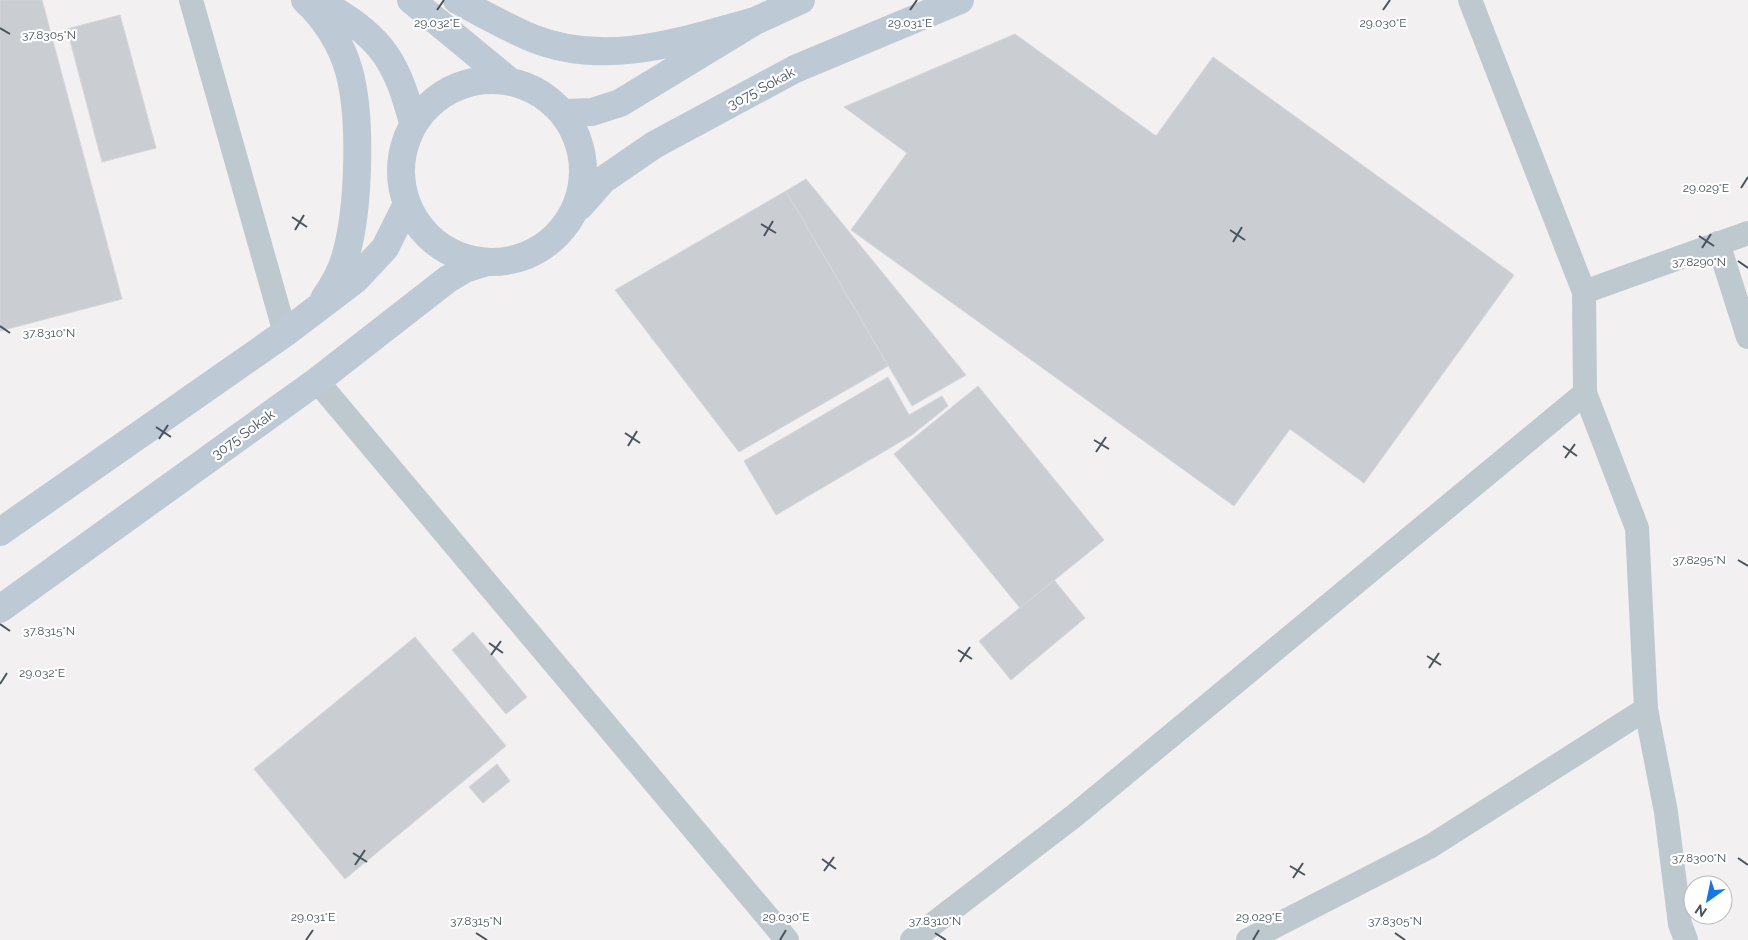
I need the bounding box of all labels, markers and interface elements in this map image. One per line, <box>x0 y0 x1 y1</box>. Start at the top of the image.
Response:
text: 29.032°E <box>414 16 460 30</box>
text: 29.031°E <box>888 16 932 30</box>
text: 29.030°E <box>1360 16 1406 30</box>
text: 37.8305°N <box>22 28 76 42</box>
street label: 3075 Sokak <box>725 63 798 112</box>
text: 29.029°E <box>1683 181 1729 195</box>
text: 37.8290°N <box>1672 255 1726 269</box>
text: 37.8310°N <box>23 326 75 340</box>
street label: 3075 Sokak <box>208 406 278 462</box>
text: 37.8295°N <box>1672 553 1726 567</box>
text: 37.8315°N <box>23 624 75 638</box>
text: 29.032°E <box>19 666 65 680</box>
text: 37.8300°N <box>1672 851 1726 865</box>
north arrow <box>1683 875 1733 925</box>
text: N <box>1692 901 1710 921</box>
text: 29.031°E <box>291 910 335 924</box>
text: 29.030°E <box>763 910 809 924</box>
text: 29.029°E <box>1236 910 1282 924</box>
text: 37.8315°N <box>450 914 502 928</box>
text: 37.8310°N <box>909 914 961 928</box>
text: 37.8305°N <box>1368 914 1422 928</box>

